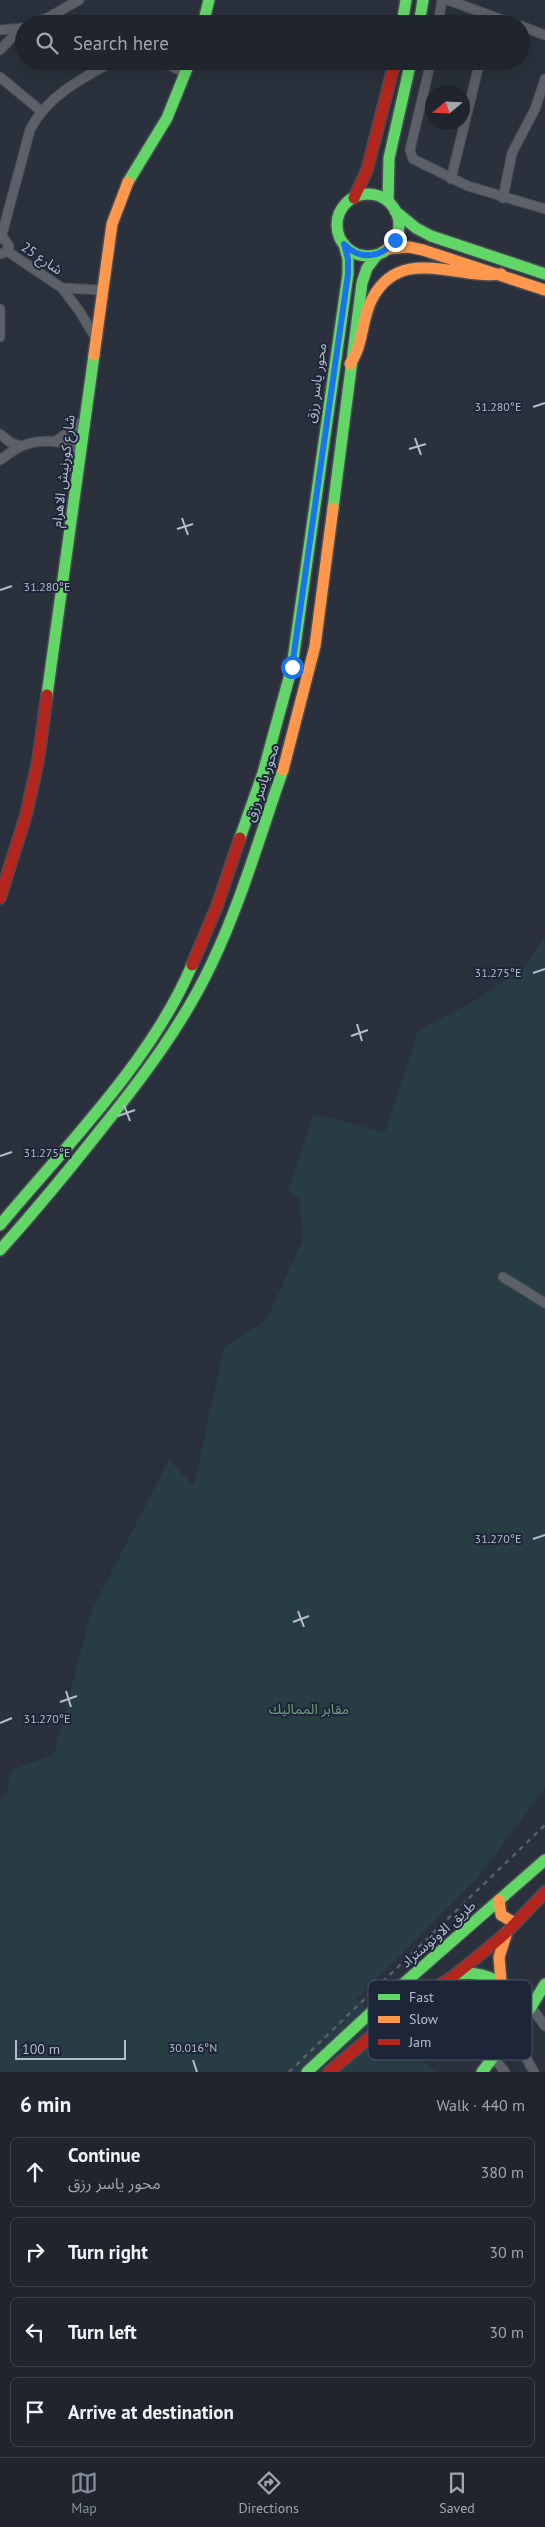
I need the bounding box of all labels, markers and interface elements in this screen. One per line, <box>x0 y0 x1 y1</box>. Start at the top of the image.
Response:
search box <box>15 15 530 70</box>
icon: search <box>33 29 61 57</box>
text: Search here <box>73 31 169 55</box>
north arrow <box>425 85 470 130</box>
route end <box>384 229 407 252</box>
street label: شارع 25 <box>17 238 66 280</box>
street label: محور ياسر رزق <box>301 342 331 424</box>
text: 31.280°E <box>475 399 521 414</box>
street label: شارع كورنيش الاهرام <box>47 414 81 529</box>
text: 31.280°E <box>24 579 70 594</box>
route start <box>281 656 304 679</box>
street label: محور ياسر رزق <box>241 742 283 824</box>
text: 31.275°E <box>475 965 521 980</box>
text: 31.275°E <box>24 1145 70 1160</box>
text: 31.270°E <box>475 1531 521 1546</box>
park label: مقابر المماليك <box>269 1700 349 1718</box>
text: 31.270°E <box>24 1711 70 1726</box>
street label: طريق الاوتوستراد <box>397 1896 480 1972</box>
legend <box>368 1980 532 2060</box>
text: Fast <box>409 1988 434 2006</box>
text: Slow <box>409 2010 439 2028</box>
text: Jam <box>408 2033 431 2051</box>
scale bar <box>15 2037 126 2060</box>
text: 100 m <box>22 2040 60 2058</box>
text: 30.016°N <box>169 2040 217 2055</box>
text: 6 min <box>20 2091 71 2118</box>
text: Walk · 440 m <box>436 2095 525 2115</box>
text: Continue <box>68 2143 140 2167</box>
icon: ahead <box>21 2158 49 2186</box>
text: 380 m <box>481 2162 524 2182</box>
text: محور ياسر رزق <box>68 2173 161 2193</box>
icon: right <box>21 2238 49 2266</box>
text: Turn right <box>68 2240 148 2264</box>
text: 30 m <box>489 2242 524 2262</box>
icon: left <box>21 2318 49 2346</box>
text: Turn left <box>68 2320 137 2344</box>
text: 30 m <box>489 2322 524 2342</box>
icon: arrive <box>21 2398 49 2426</box>
text: Arrive at destination <box>68 2400 234 2424</box>
tab: Map <box>70 2469 98 2517</box>
tab: Directions <box>238 2469 299 2517</box>
tab: Saved <box>439 2469 475 2517</box>

